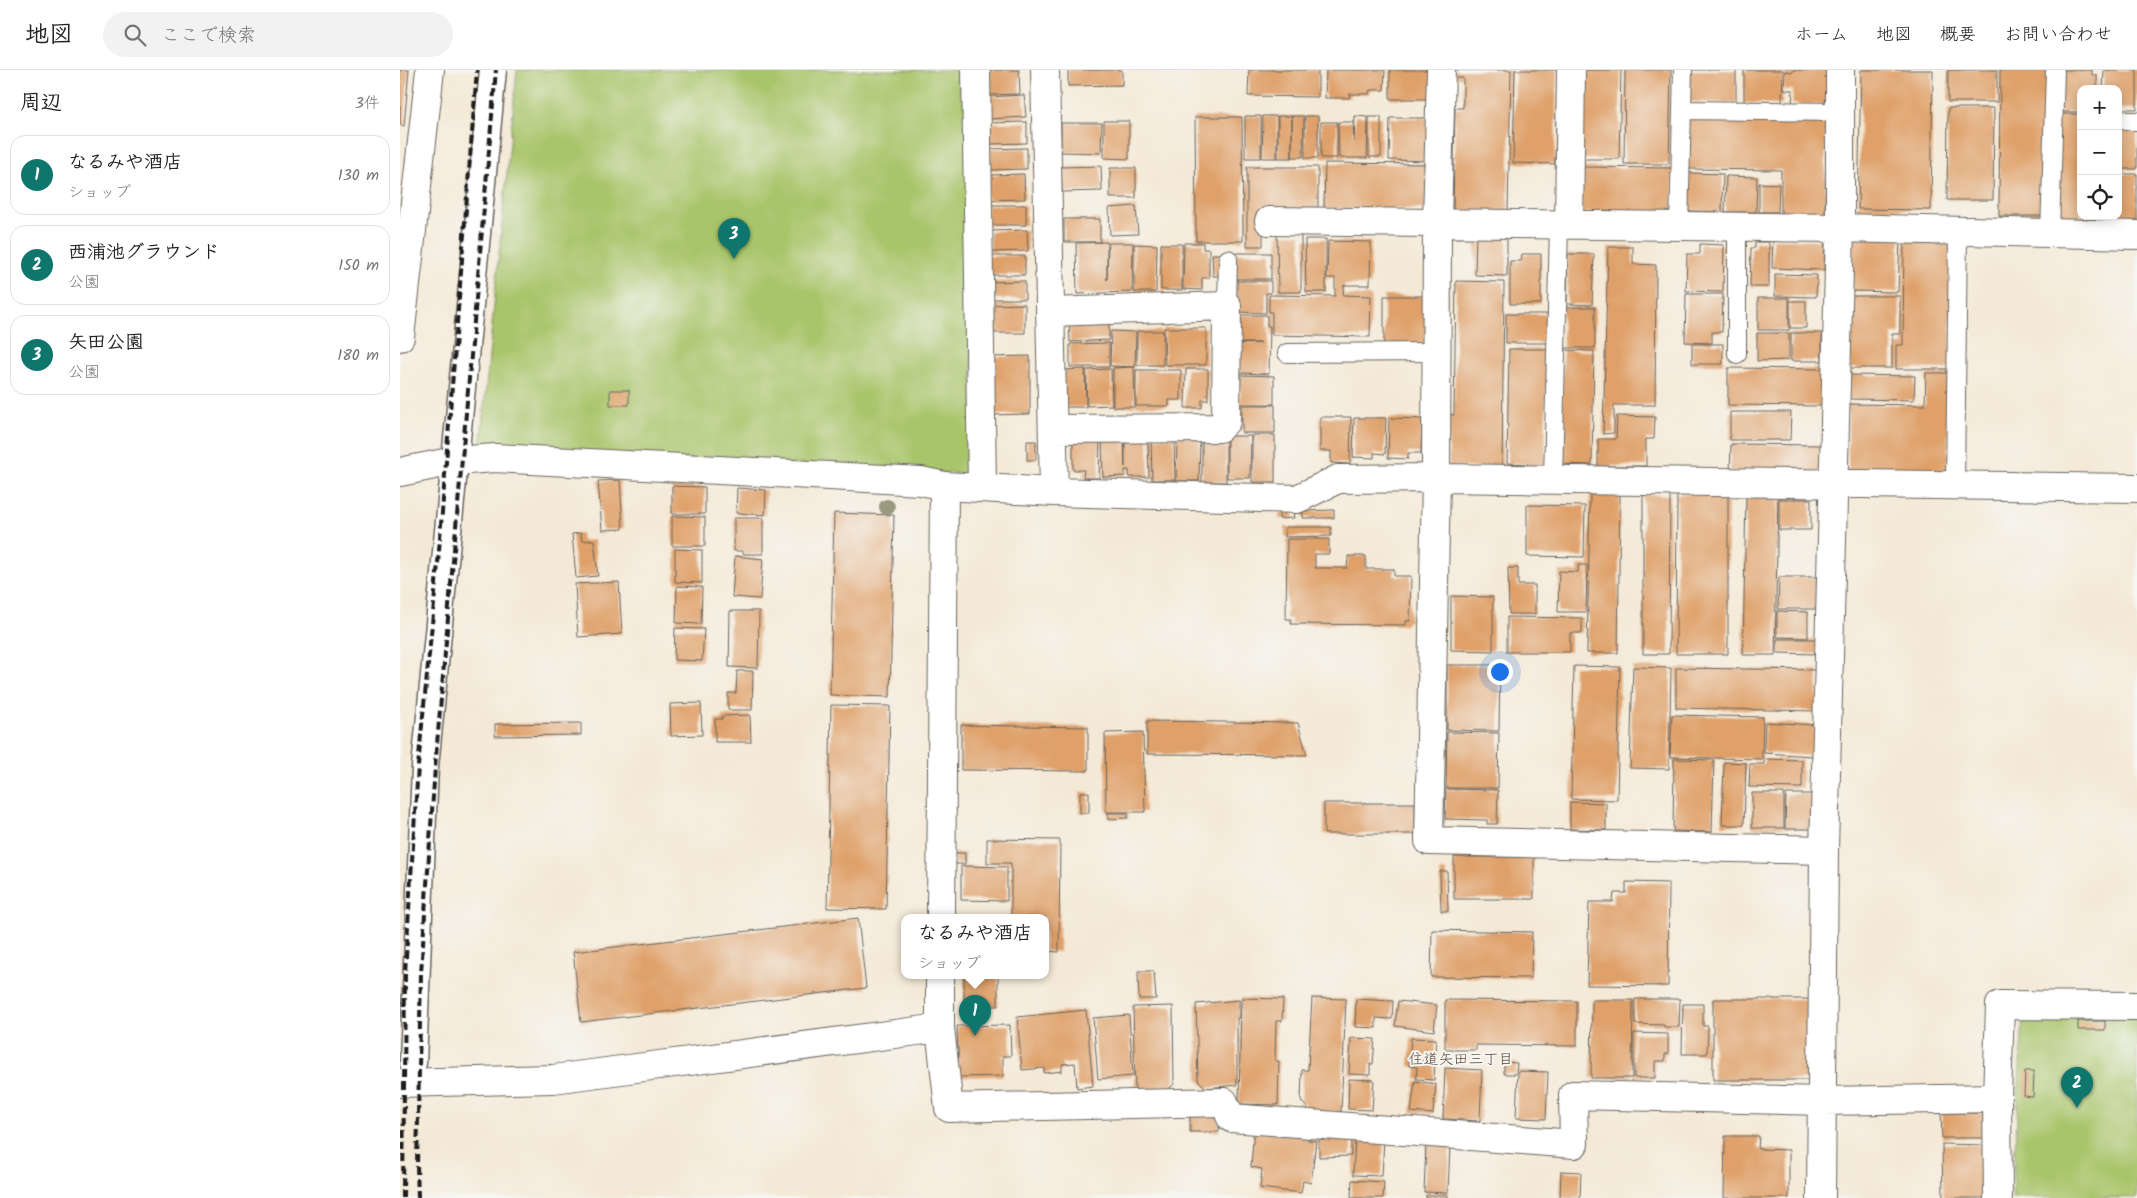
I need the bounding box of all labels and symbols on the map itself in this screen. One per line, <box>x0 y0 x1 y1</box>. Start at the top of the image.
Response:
pin: 3 <box>718 218 750 259</box>
your location <box>1487 659 1513 685</box>
pin: 1 <box>959 995 991 1036</box>
district label: 住道矢田三丁目 <box>1408 1048 1514 1072</box>
pin: 2 <box>2061 1067 2093 1108</box>

